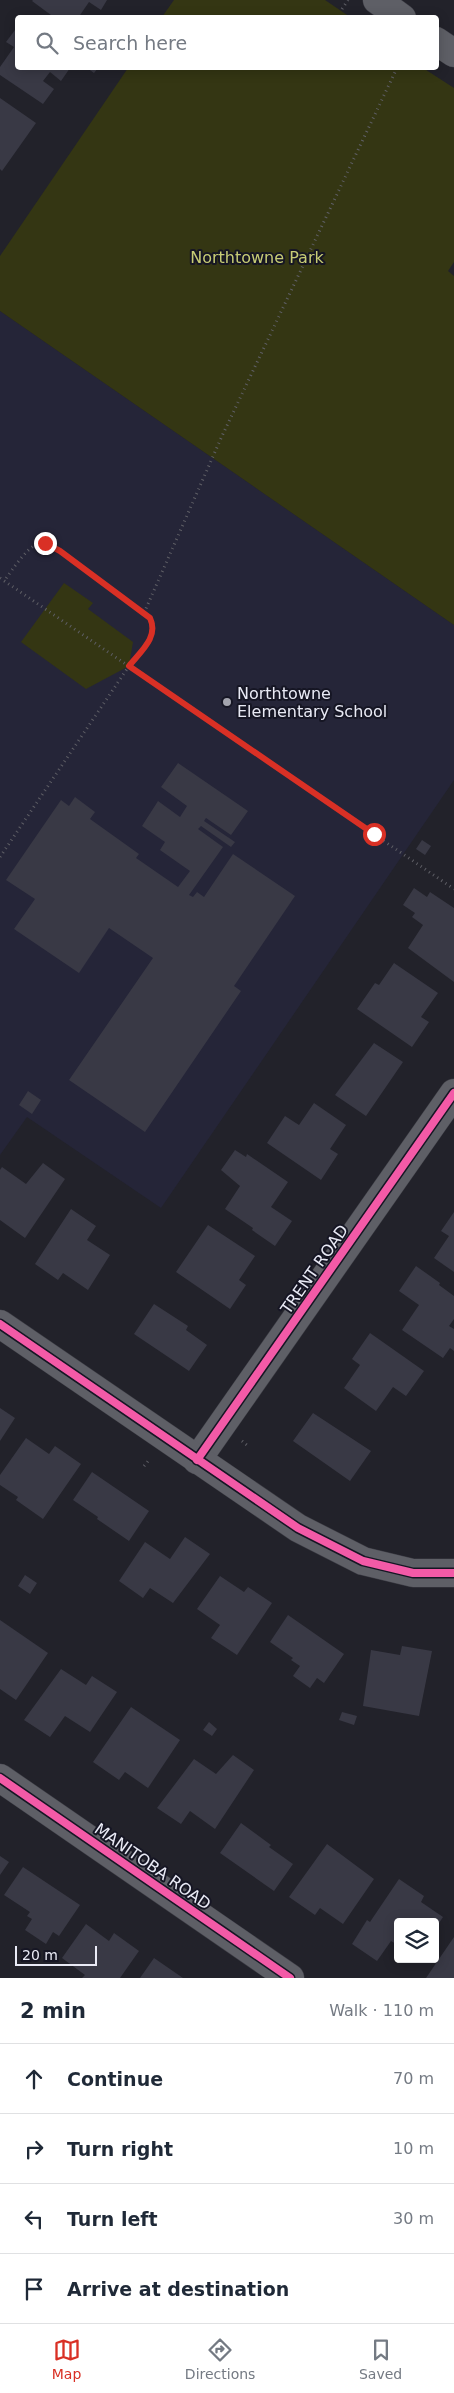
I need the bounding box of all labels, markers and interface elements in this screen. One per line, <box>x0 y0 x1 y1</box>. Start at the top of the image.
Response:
search box <box>15 15 439 70</box>
icon: search <box>33 29 61 57</box>
text: Search here <box>73 32 187 54</box>
park label: Northtowne Park <box>190 248 325 267</box>
route end <box>34 532 57 555</box>
place label: Northtowne Elementary School <box>237 684 387 721</box>
marker: Northtowne Elementary School <box>221 696 233 708</box>
route start <box>363 823 386 846</box>
street label: TRENT ROAD <box>276 1221 352 1318</box>
street label: MANITOBA ROAD <box>91 1819 214 1914</box>
map controls <box>394 1918 439 1963</box>
button: layers <box>394 1918 439 1963</box>
scale bar <box>15 1943 98 1966</box>
text: 20 m <box>22 1947 58 1963</box>
text: 2 min <box>20 1999 86 2023</box>
text: Walk · 110 m <box>329 2001 434 2020</box>
icon: ahead <box>20 2065 48 2093</box>
text: Continue <box>67 2068 163 2090</box>
text: 70 m <box>393 2069 434 2088</box>
icon: right <box>20 2135 48 2163</box>
text: Turn right <box>67 2138 173 2160</box>
text: 10 m <box>393 2139 434 2158</box>
icon: left <box>20 2205 48 2233</box>
text: Turn left <box>67 2208 158 2230</box>
text: 30 m <box>393 2209 434 2228</box>
icon: arrive <box>20 2275 48 2303</box>
text: Arrive at destination <box>67 2278 289 2300</box>
tab: Map <box>52 2336 81 2382</box>
tab: Directions <box>185 2336 255 2382</box>
tab: Saved <box>359 2336 402 2382</box>

